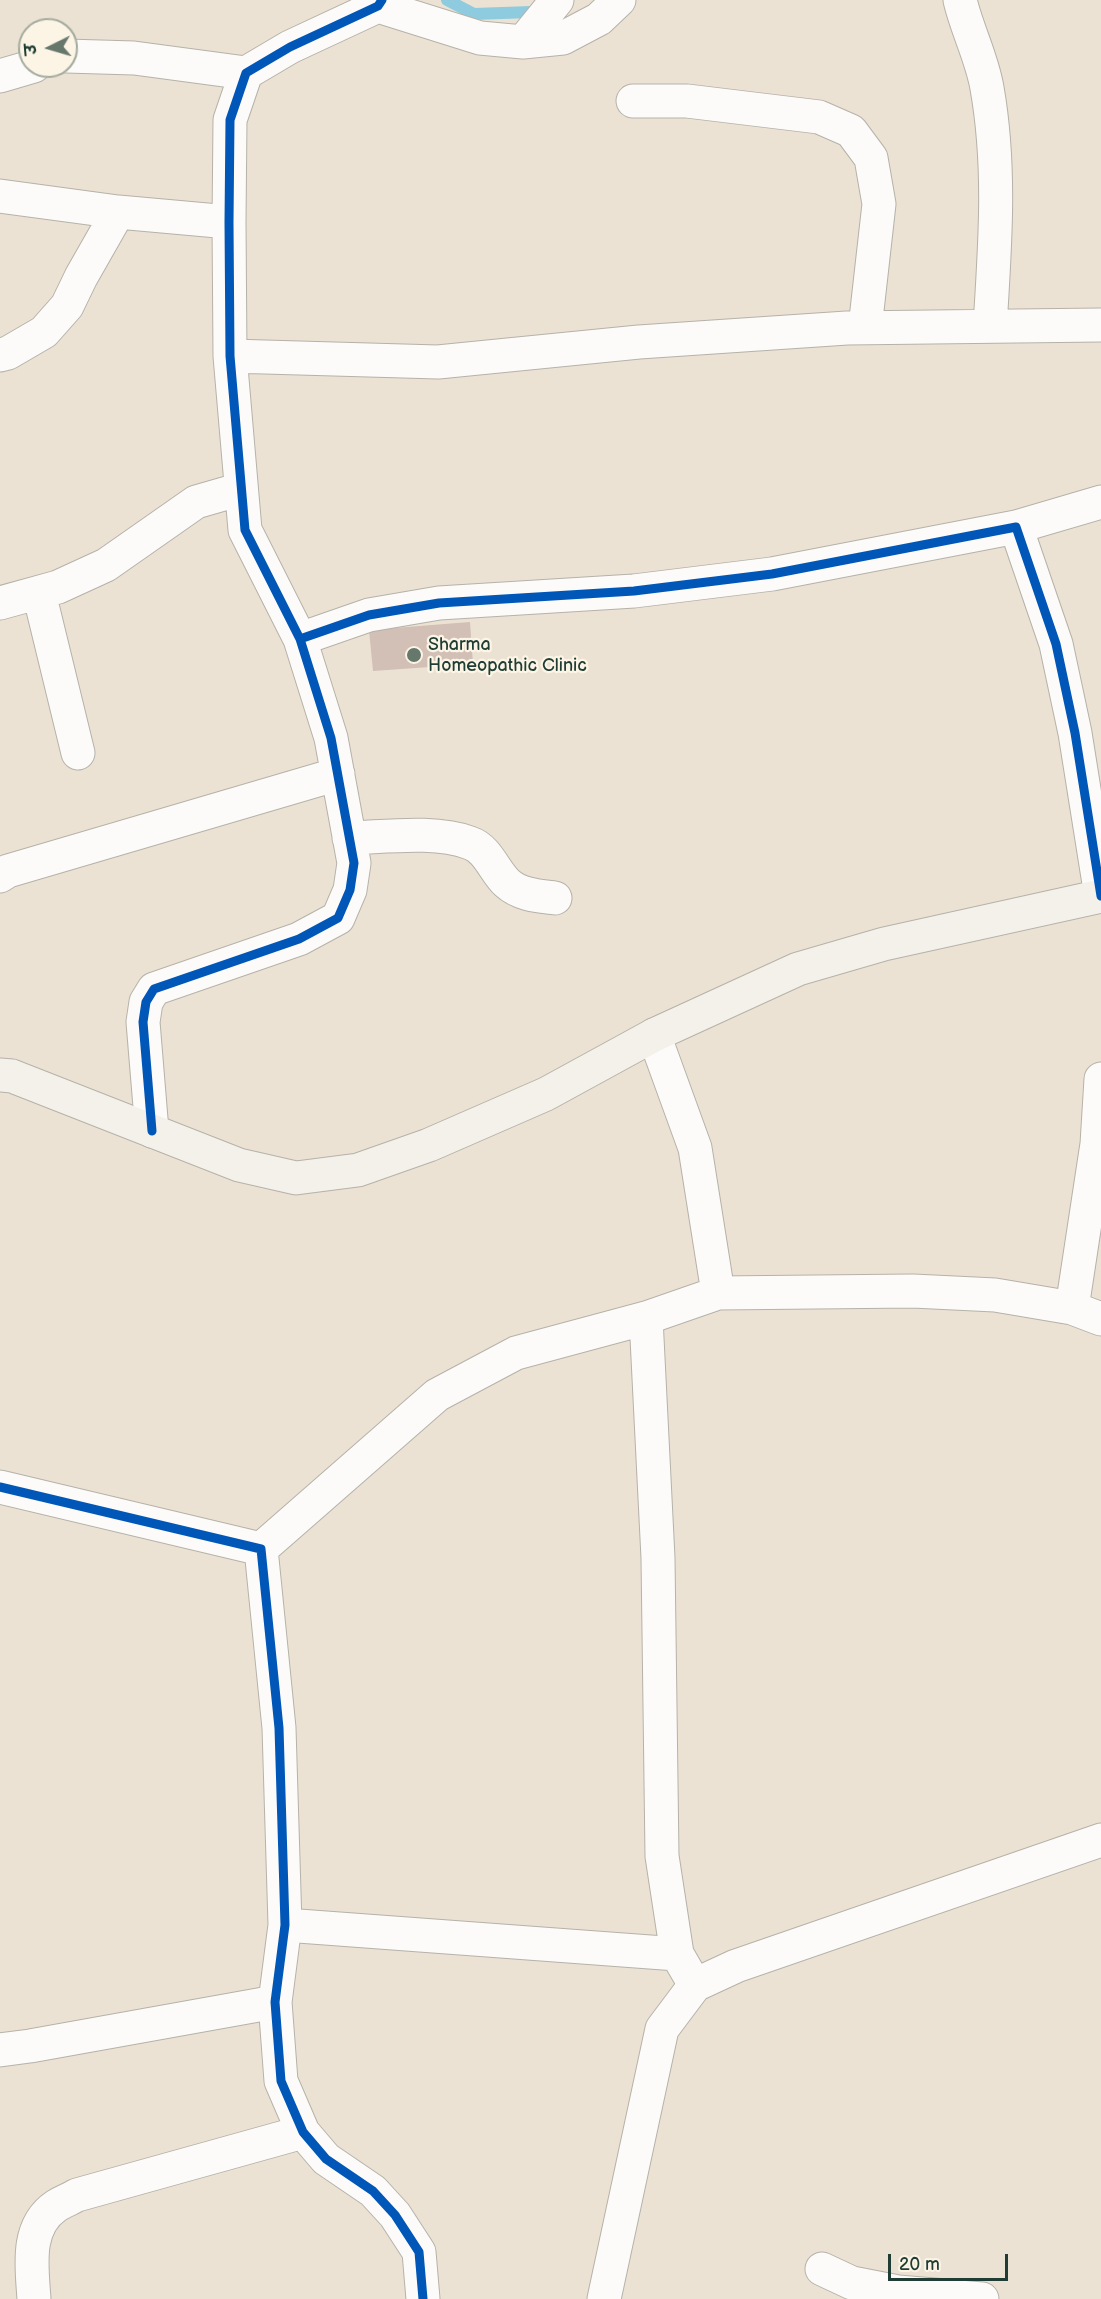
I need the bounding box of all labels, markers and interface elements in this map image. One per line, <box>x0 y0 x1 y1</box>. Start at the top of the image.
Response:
north arrow <box>18 18 78 78</box>
text: उ <box>22 43 41 56</box>
place label: Sharma Homeopathic Clinic <box>428 634 587 676</box>
marker: Sharma Homeopathic Clinic <box>405 646 423 664</box>
scale bar <box>891 2242 1011 2280</box>
text: 20 m <box>899 2254 940 2275</box>

